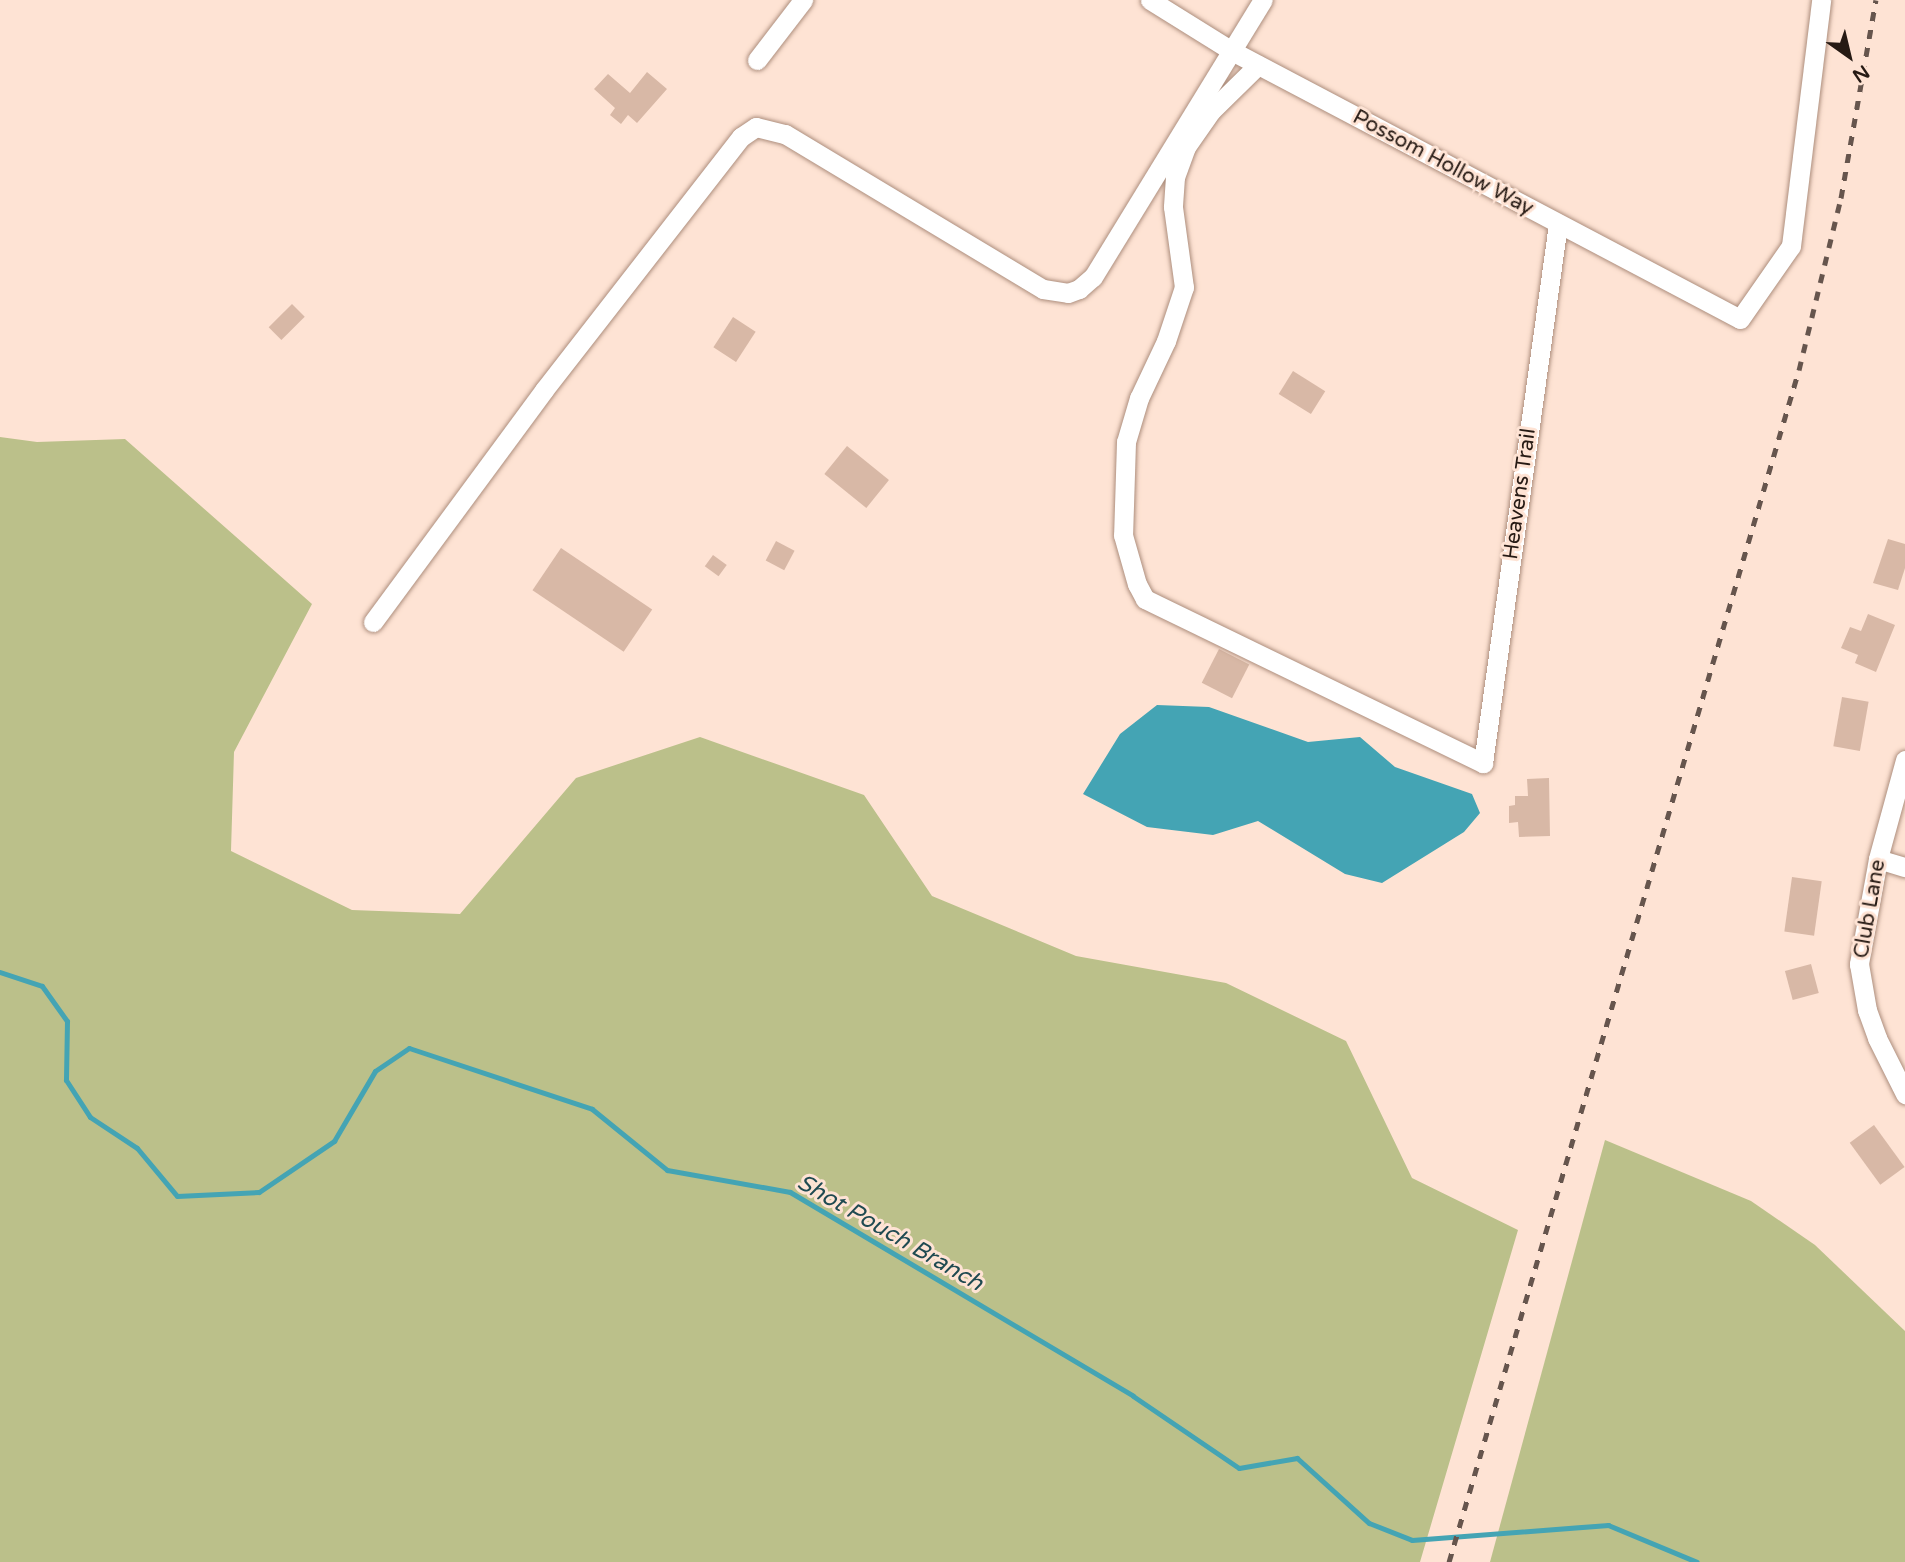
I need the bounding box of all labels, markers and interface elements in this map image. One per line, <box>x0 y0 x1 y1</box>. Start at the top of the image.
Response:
north arrow <box>1814 21 1884 91</box>
text: N <box>1848 60 1873 87</box>
street label: Possom Hollow Way <box>1348 105 1538 221</box>
street label: Heavens Trail <box>1498 427 1542 561</box>
street label: Club Lane <box>1849 858 1891 960</box>
water label: Shot Pouch Branch <box>792 1169 988 1297</box>

